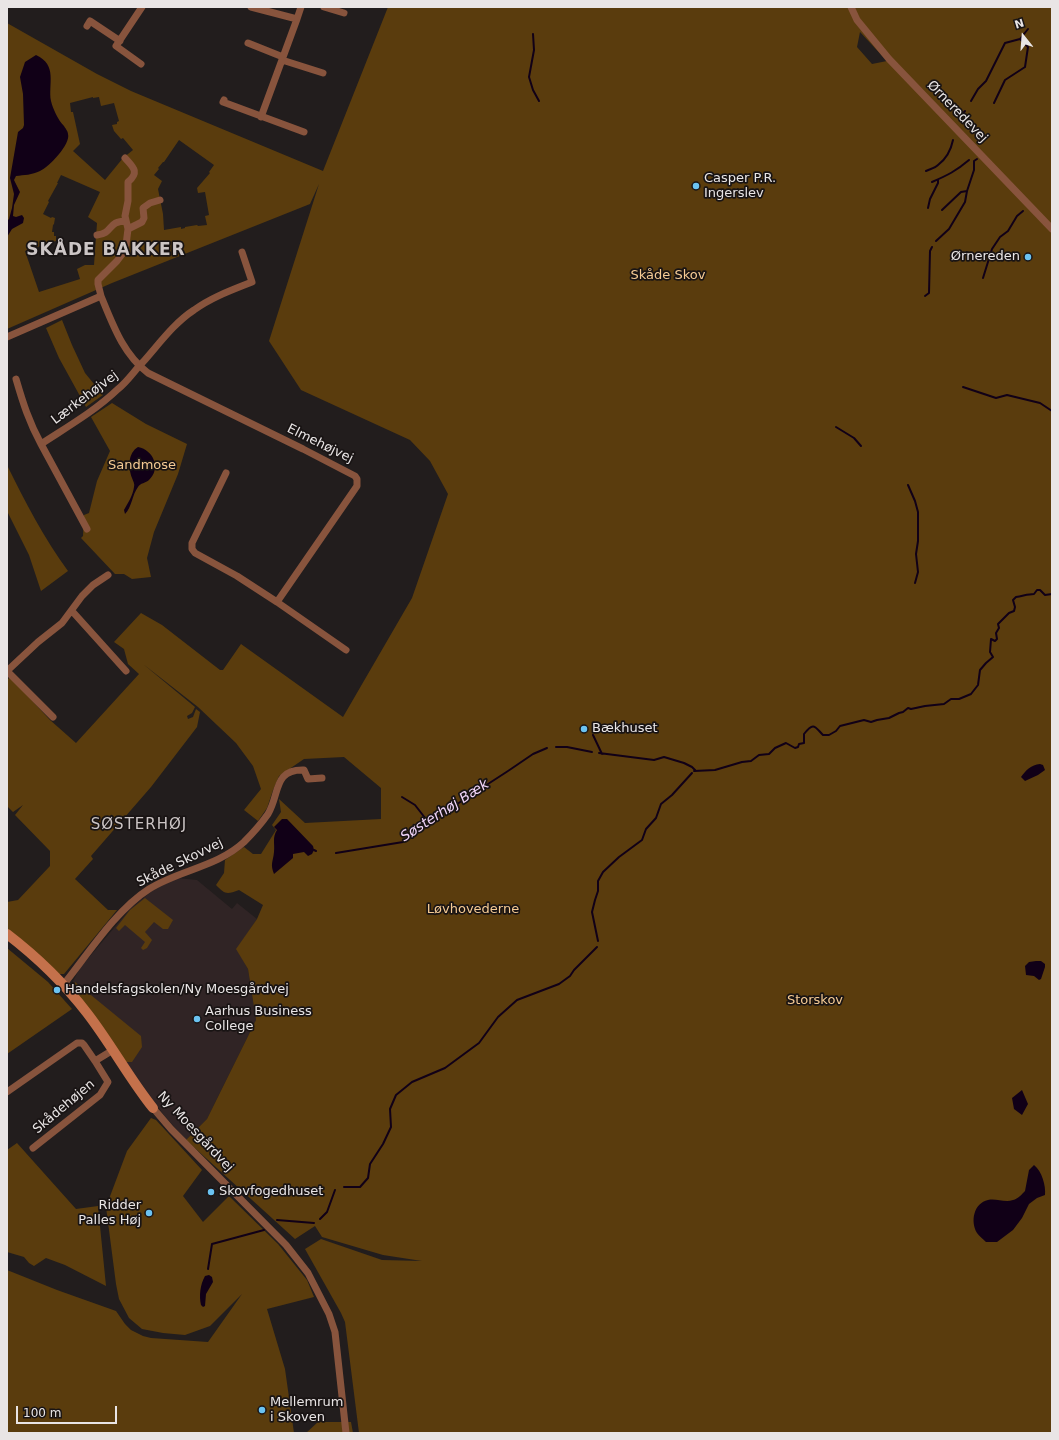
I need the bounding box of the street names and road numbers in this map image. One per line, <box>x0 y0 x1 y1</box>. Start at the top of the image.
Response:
street label: Ørneredevej <box>924 78 990 146</box>
street label: Lærkehøjvej <box>49 368 121 428</box>
street label: Elmehøjvej <box>284 421 356 467</box>
street label: Skåde Skovvej <box>134 835 226 891</box>
street label: Skådehøjen <box>30 1077 98 1137</box>
street label: Ny Moesgårdvej <box>154 1089 236 1175</box>

